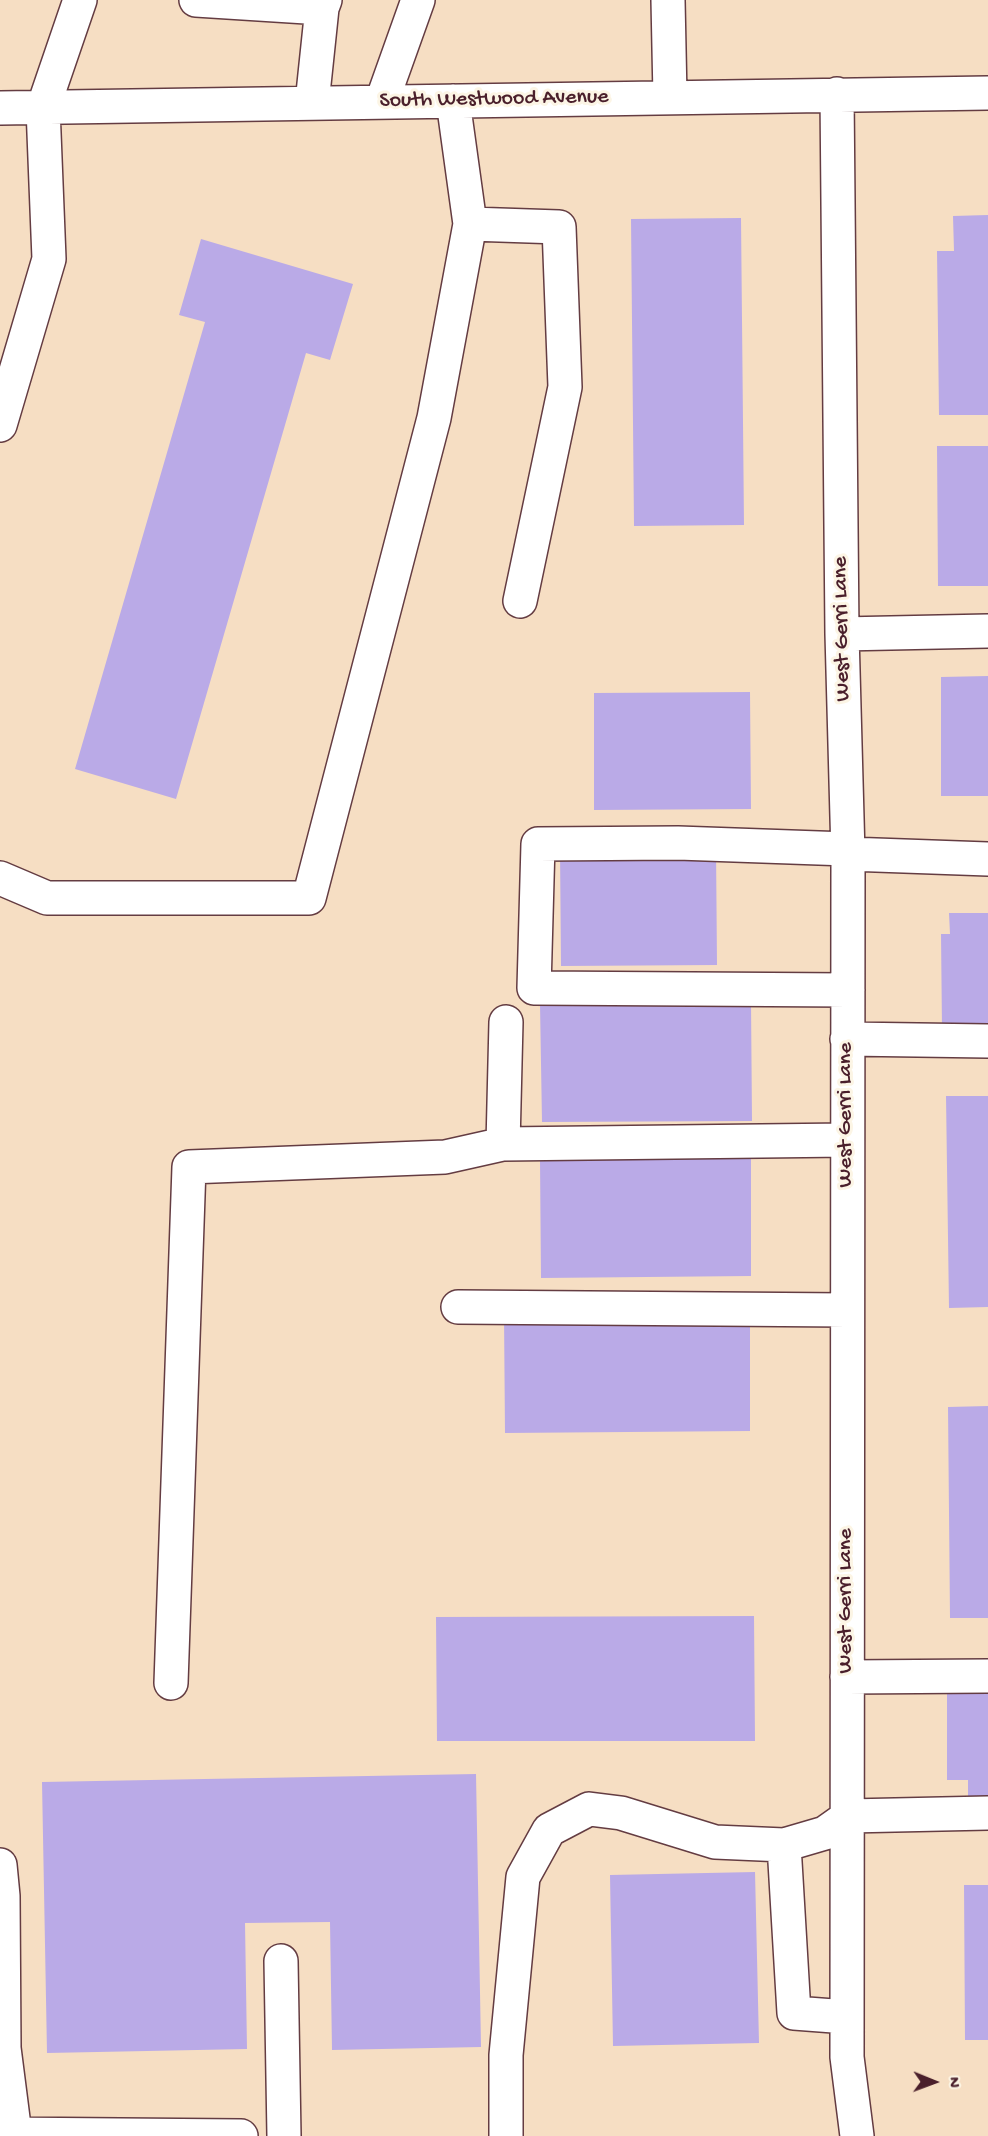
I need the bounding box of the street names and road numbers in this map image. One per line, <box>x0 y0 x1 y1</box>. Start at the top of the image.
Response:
street label: South Westwood Avenue <box>379 85 609 115</box>
street label: West Gerri Lane <box>829 556 857 702</box>
street label: West Gerri Lane <box>834 1042 860 1188</box>
street label: West Gerri Lane <box>834 1528 860 1674</box>

